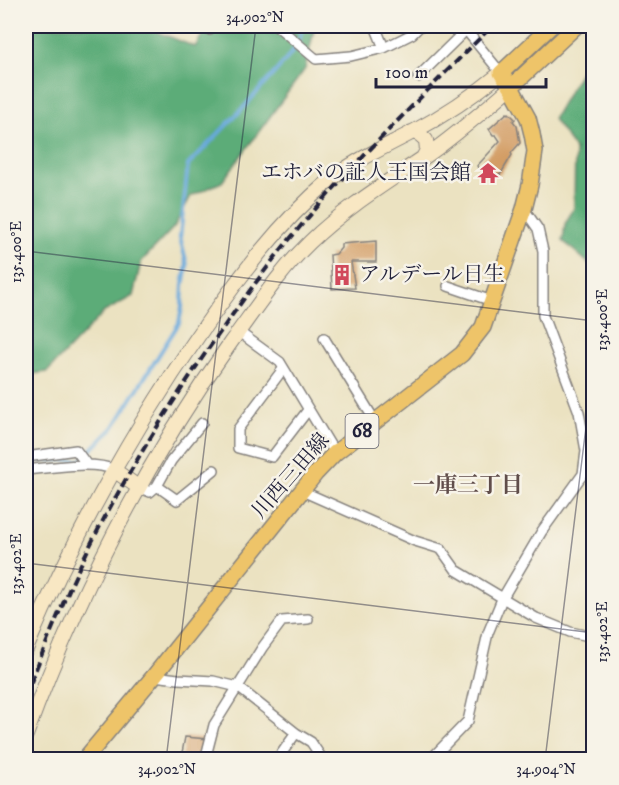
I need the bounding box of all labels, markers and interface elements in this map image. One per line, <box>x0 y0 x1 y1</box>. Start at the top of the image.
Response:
text: 34.902°N <box>226 8 284 27</box>
scale bar <box>376 51 546 89</box>
text: 100 m <box>385 62 428 84</box>
place label: エホバの証人王国会館 <box>261 160 471 186</box>
temple icon: エホバの証人王国会館 <box>476 161 500 185</box>
text: 135.400°E <box>7 221 26 283</box>
place label: アルデール日生 <box>359 262 505 288</box>
building icon: アルデール日生 <box>330 263 354 287</box>
text: 135.400°E <box>593 289 612 351</box>
road number: 68 <box>346 414 378 448</box>
street label: 川西三田線 <box>247 428 335 524</box>
district label: 一庫三丁目 <box>413 472 523 499</box>
text: 135.402°E <box>7 533 26 595</box>
text: 135.402°E <box>593 601 612 663</box>
text: 34.902°N <box>138 760 196 779</box>
text: 34.904°N <box>516 760 576 779</box>

